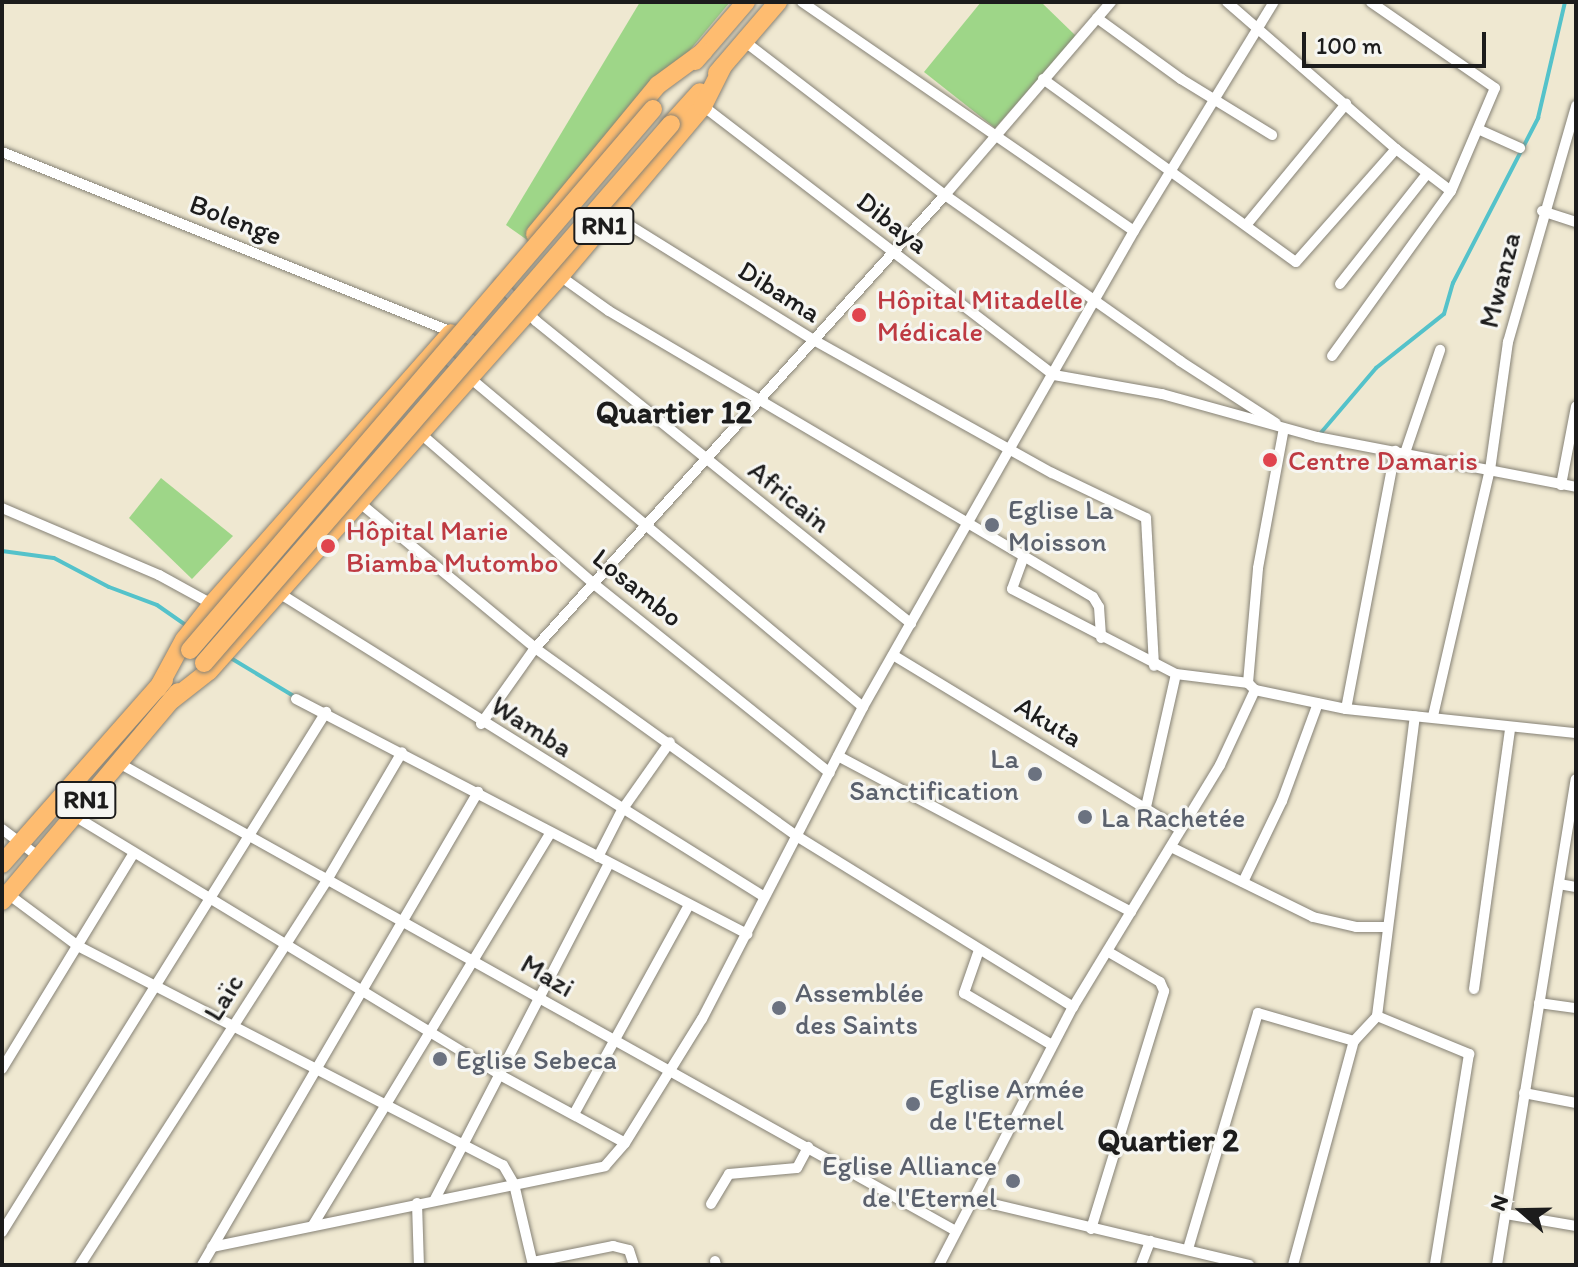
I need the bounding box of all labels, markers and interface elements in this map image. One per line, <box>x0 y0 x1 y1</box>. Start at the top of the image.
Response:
scale bar <box>1306 16 1490 66</box>
text: 100 m <box>1316 31 1382 60</box>
street label: Dibaya <box>850 184 936 260</box>
street label: Bolenge <box>185 186 287 252</box>
road number: RN1 <box>572 204 636 248</box>
street label: Mwanza <box>1471 229 1527 331</box>
street label: Dibama <box>732 253 828 329</box>
place label: Hôpital Mitadelle Médicale <box>877 282 1082 348</box>
marker: Hôpital Mitadelle Médicale <box>848 304 870 326</box>
district label: Quartier 12 <box>596 393 752 431</box>
place label: Centre Damaris <box>1288 443 1477 477</box>
marker: Centre Damaris <box>1259 449 1281 471</box>
street label: Africain <box>742 453 838 539</box>
place label: Eglise La Moisson <box>1008 492 1114 558</box>
place label: Hôpital Marie Biamba Mutombo <box>346 513 558 579</box>
marker: Eglise La Moisson <box>983 516 1001 534</box>
marker: Hôpital Marie Biamba Mutombo <box>317 535 339 557</box>
street label: Losambo <box>586 541 690 633</box>
street label: Wamba <box>485 688 579 764</box>
street label: Akuta <box>1009 688 1089 754</box>
place label: La Sanctification <box>849 741 1019 807</box>
marker: La Sanctification <box>1026 765 1044 783</box>
road number: RN1 <box>54 778 118 822</box>
place label: La Rachetée <box>1101 800 1246 834</box>
marker: La Rachetée <box>1076 808 1094 826</box>
street label: Mazi <box>515 946 581 1004</box>
street label: Laïc <box>196 967 250 1027</box>
place label: Assemblée des Saints <box>795 975 924 1041</box>
marker: Assemblée des Saints <box>770 999 788 1017</box>
place label: Eglise Sebeca <box>456 1042 617 1076</box>
marker: Eglise Sebeca <box>431 1050 449 1068</box>
place label: Eglise Armée de l'Eternel <box>929 1071 1084 1137</box>
marker: Eglise Armée de l'Eternel <box>904 1095 922 1113</box>
district label: Quartier 2 <box>1097 1121 1239 1159</box>
place label: Eglise Alliance de l'Eternel <box>823 1148 997 1214</box>
north arrow <box>1482 1171 1562 1251</box>
marker: Eglise Alliance de l'Eternel <box>1004 1172 1022 1190</box>
text: N <box>1484 1191 1514 1214</box>

